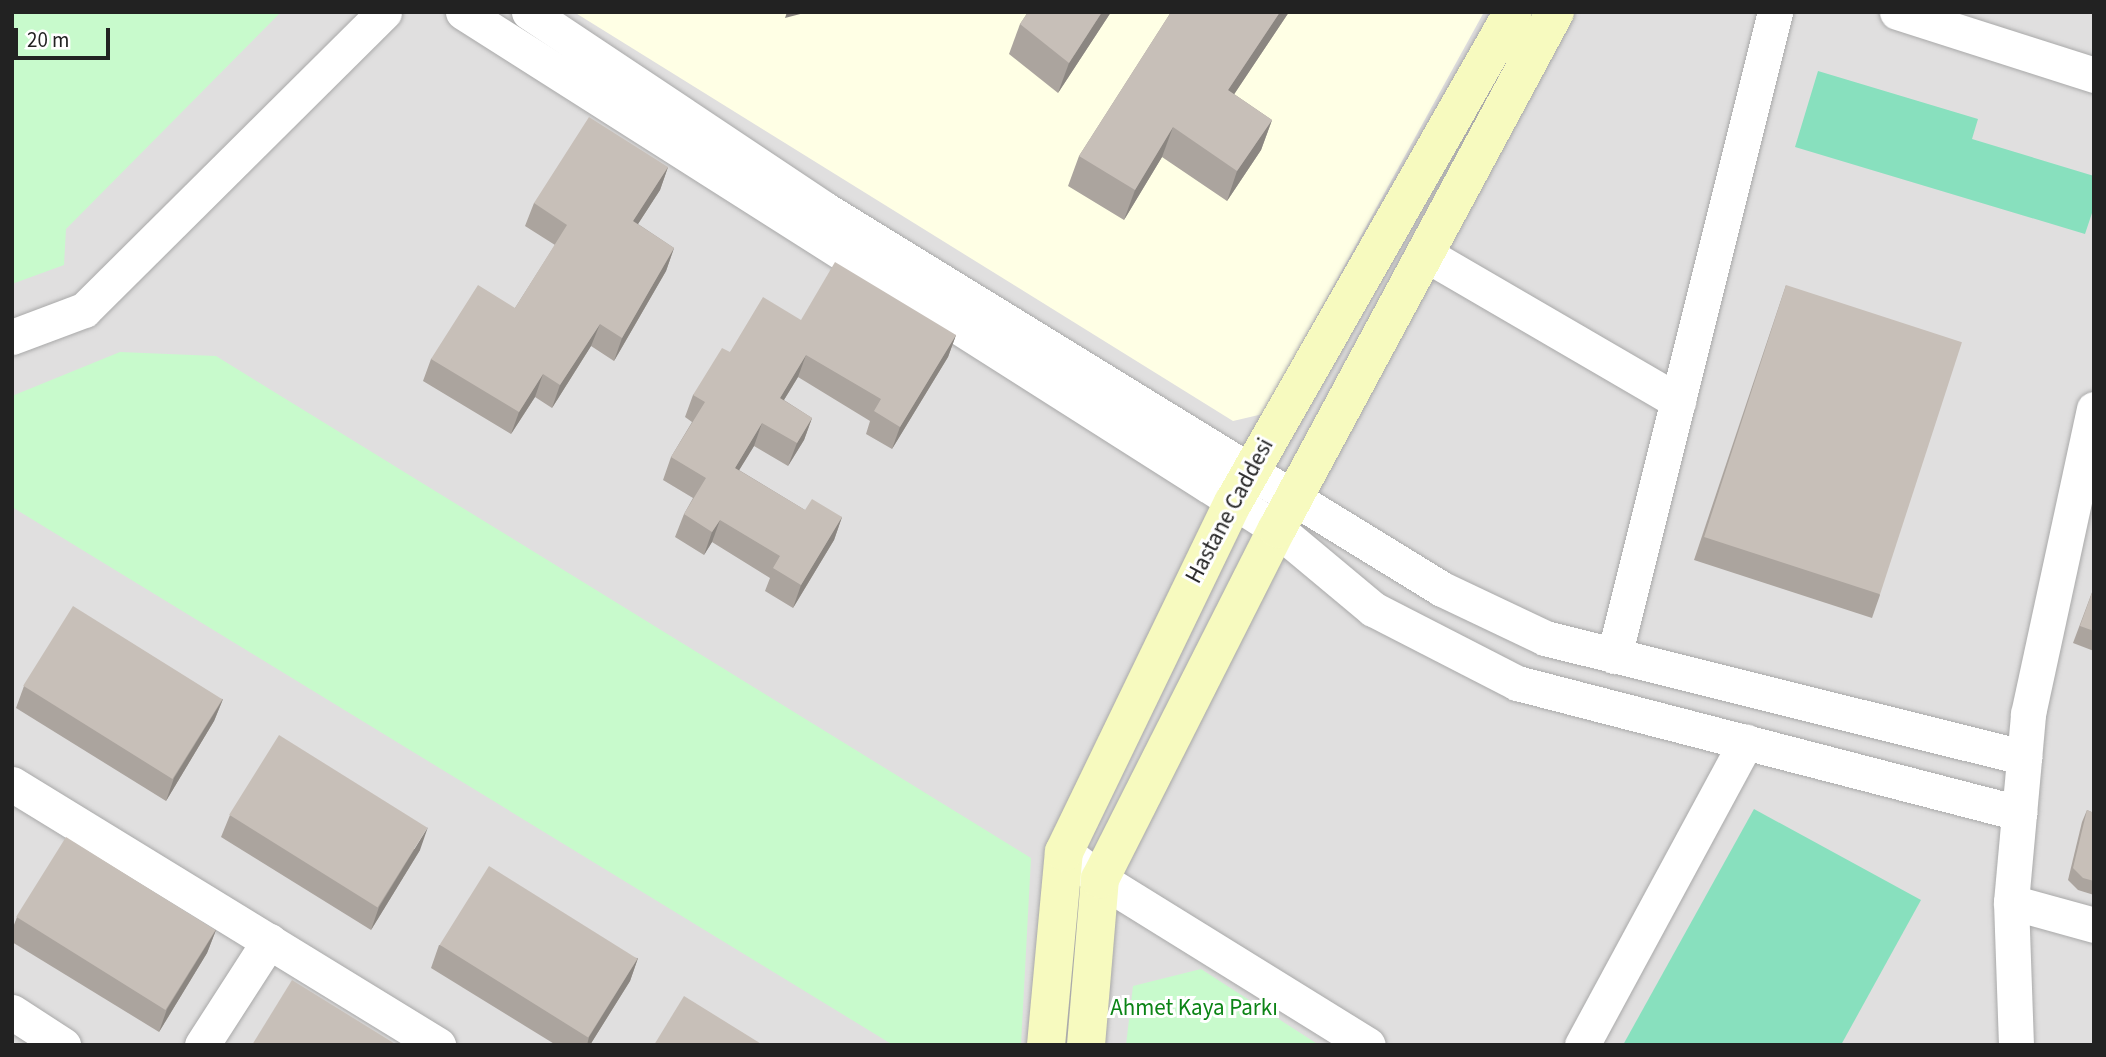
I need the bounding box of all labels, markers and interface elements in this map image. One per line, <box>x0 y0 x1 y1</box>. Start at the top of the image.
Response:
scale bar <box>18 14 114 58</box>
text: 20 m <box>27 25 69 55</box>
street label: Hastane Caddesi <box>1180 434 1280 588</box>
park label: Ahmet Kaya Parkı <box>1110 994 1278 1022</box>

